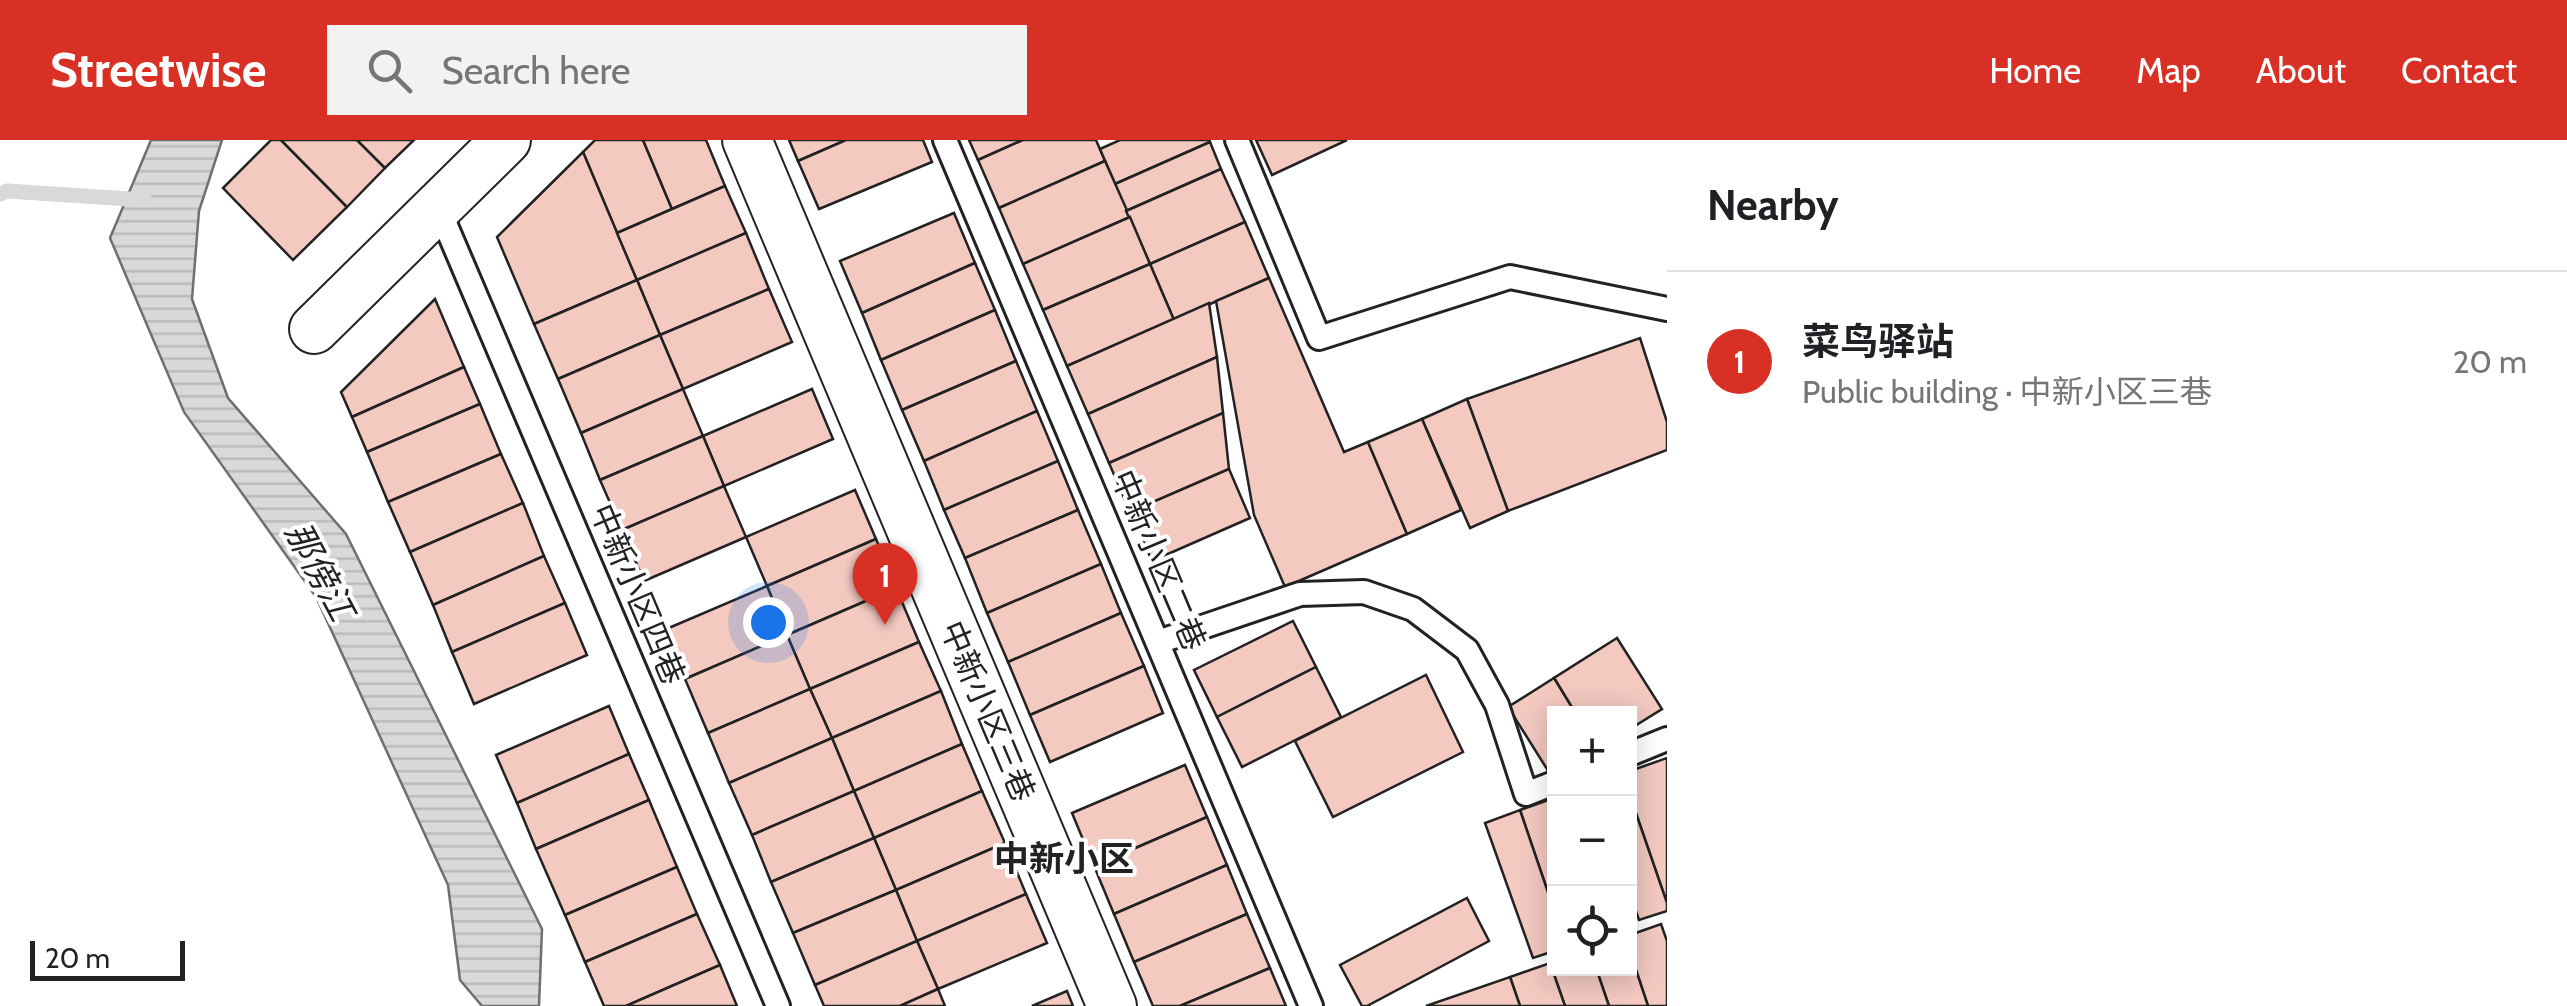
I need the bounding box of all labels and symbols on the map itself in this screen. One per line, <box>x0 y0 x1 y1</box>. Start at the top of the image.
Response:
street label: 中新小区二巷 <box>1104 464 1214 656</box>
street label: 中新小区四巷 <box>583 498 693 690</box>
water label: 那傍江 <box>276 515 366 631</box>
pin: 1 <box>852 542 918 625</box>
your location <box>743 597 794 648</box>
street label: 中新小区三巷 <box>933 615 1043 807</box>
district label: 中新小区 <box>994 837 1134 880</box>
scale bar <box>30 936 185 980</box>

